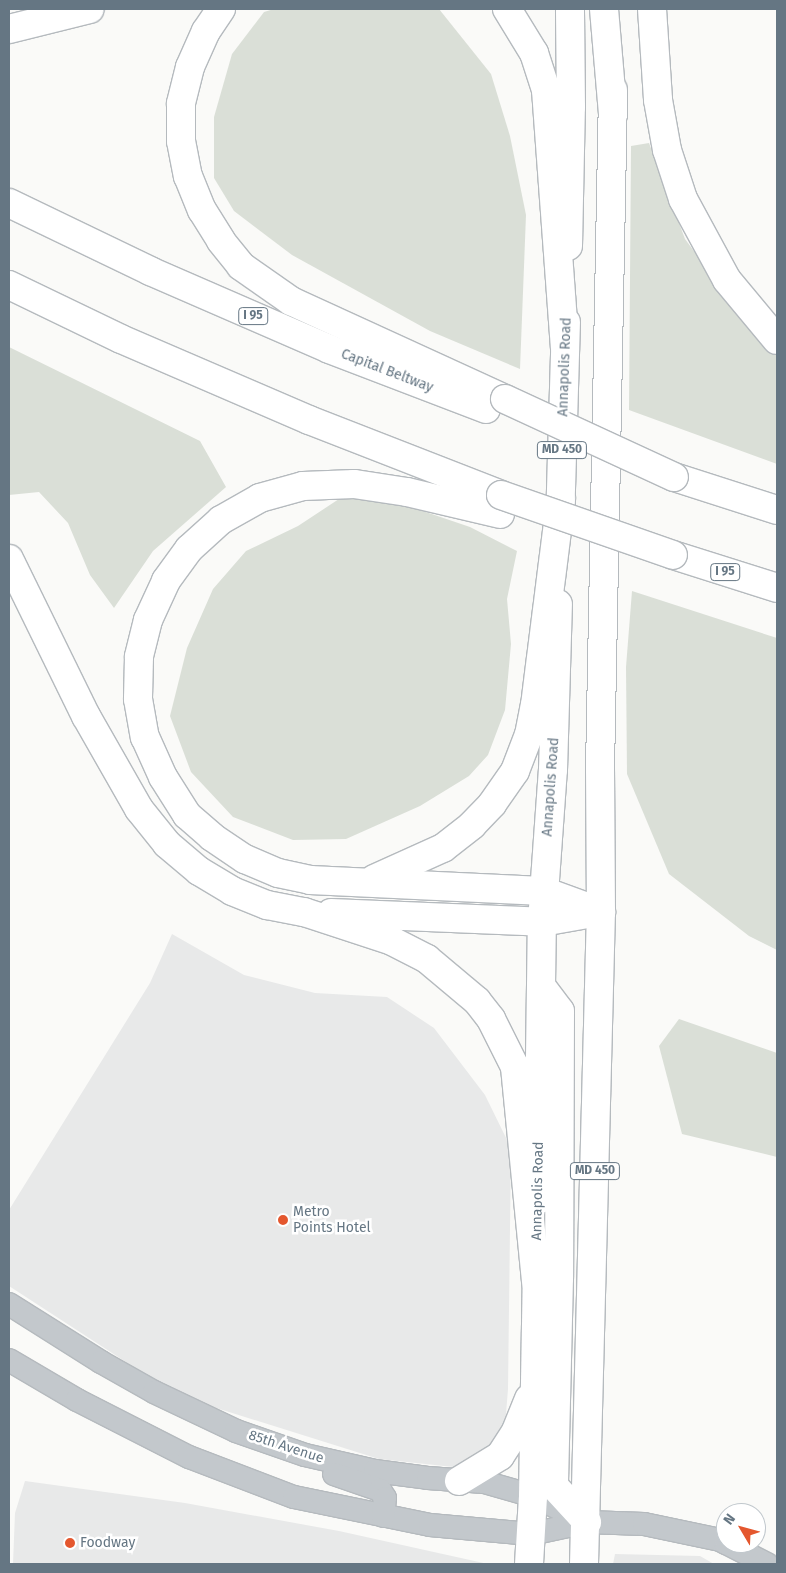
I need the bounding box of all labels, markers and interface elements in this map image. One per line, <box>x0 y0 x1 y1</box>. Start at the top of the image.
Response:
road number: I 95 <box>238 306 268 326</box>
street label: Annapolis Road <box>555 317 575 417</box>
street label: Capital Beltway <box>339 346 435 396</box>
road number: MD 450 <box>536 440 588 460</box>
road number: I 95 <box>710 562 740 582</box>
street label: Annapolis Road <box>539 737 563 837</box>
street label: Annapolis Road <box>529 1141 547 1241</box>
road number: MD 450 <box>569 1162 621 1180</box>
place label: Metro Points Hotel <box>293 1204 371 1236</box>
marker: Metro Points Hotel <box>277 1214 289 1226</box>
street label: 85th Avenue <box>246 1427 326 1467</box>
north arrow <box>716 1503 766 1553</box>
text: N <box>720 1510 739 1528</box>
place label: Foodway <box>80 1535 135 1551</box>
marker: Foodway <box>64 1537 76 1549</box>

